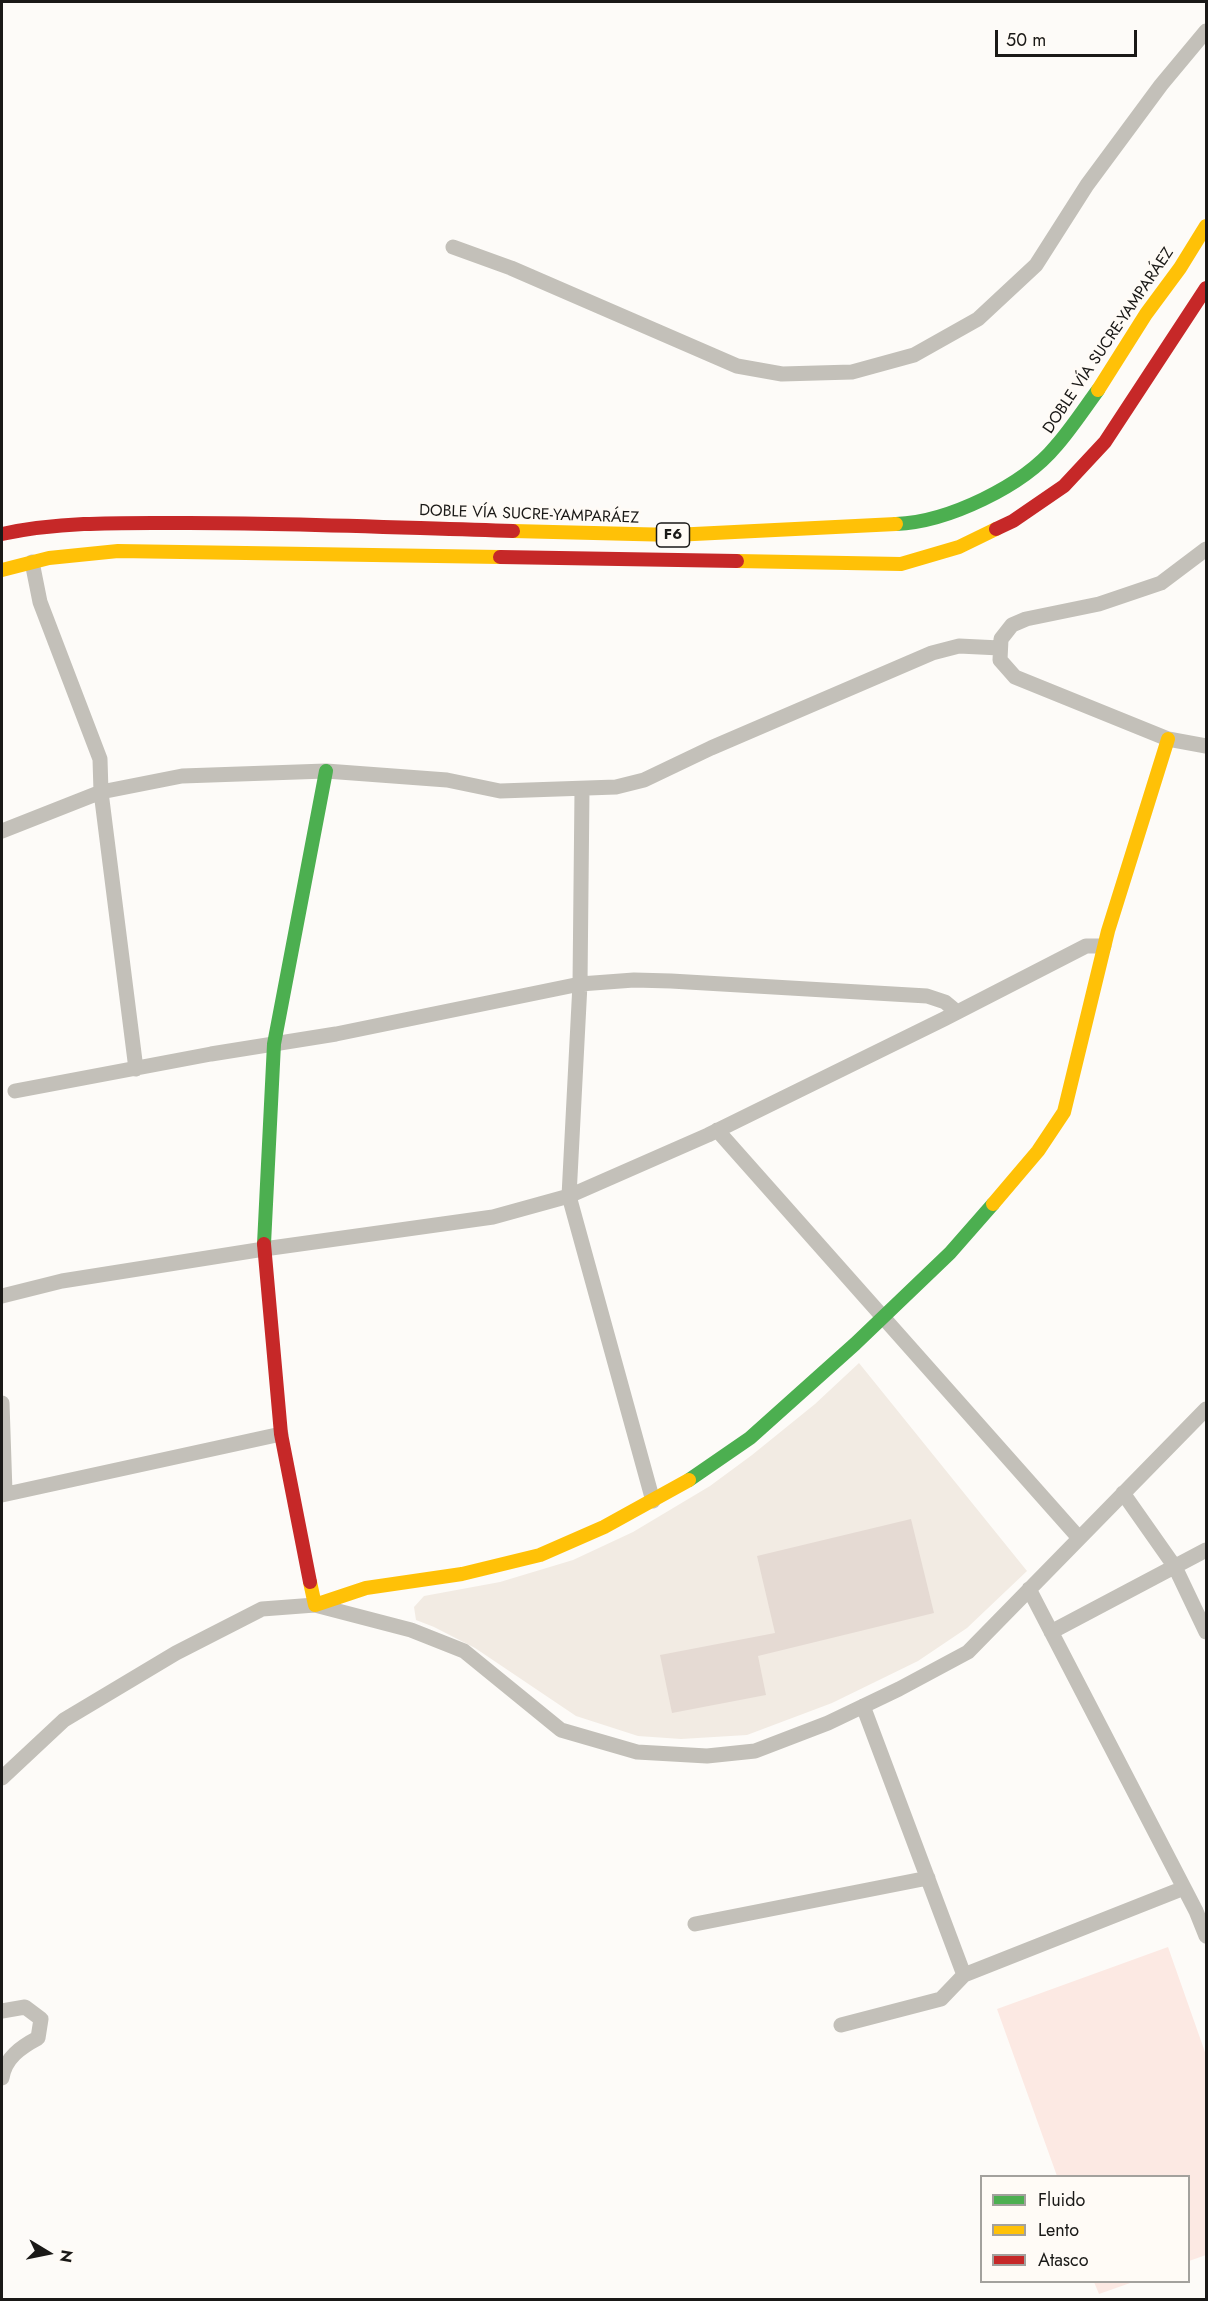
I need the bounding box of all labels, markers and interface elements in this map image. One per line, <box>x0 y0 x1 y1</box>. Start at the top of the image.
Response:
scale bar <box>998 18 1140 56</box>
text: 50 m <box>1006 27 1046 53</box>
street label: DOBLE VÍA SUCRE-YAMPARÁEZ <box>1040 244 1178 438</box>
street label: DOBLE VÍA SUCRE-YAMPARÁEZ <box>419 502 639 528</box>
road number: F6 <box>656 523 690 547</box>
legend <box>980 2175 1190 2283</box>
text: Fluido <box>1038 2187 1085 2213</box>
text: Lento <box>1038 2217 1079 2243</box>
north arrow <box>18 2223 78 2283</box>
text: Atasco <box>1038 2247 1089 2273</box>
text: N <box>54 2248 79 2264</box>

